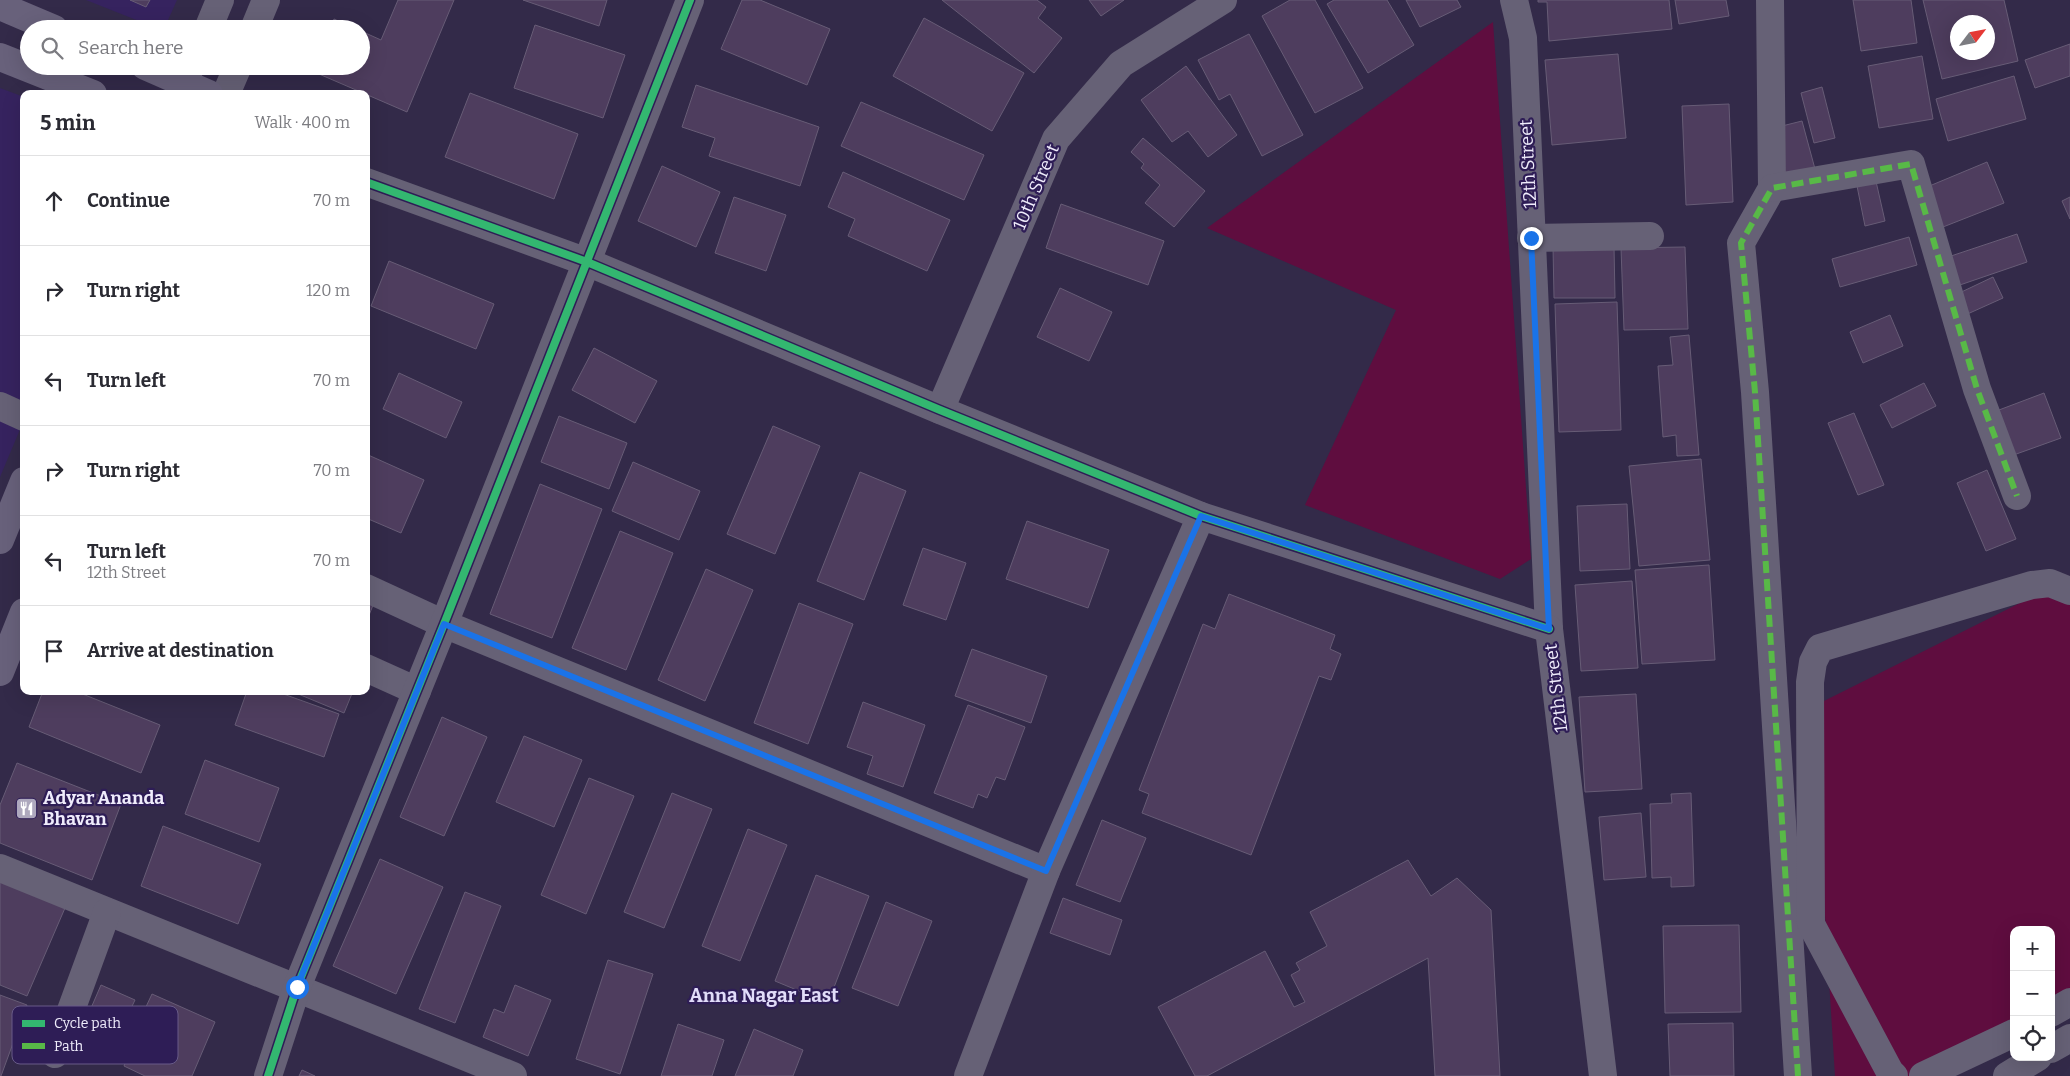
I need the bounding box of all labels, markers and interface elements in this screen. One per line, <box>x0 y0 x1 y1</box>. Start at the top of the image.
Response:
north arrow <box>1950 15 1995 60</box>
search box <box>20 20 370 75</box>
icon: search <box>38 34 66 62</box>
text: Search here <box>78 36 183 59</box>
text: 5 min <box>40 110 96 136</box>
text: Walk · 400 m <box>254 113 350 132</box>
street label: 12th Street <box>1515 118 1541 209</box>
street label: 10th Street <box>1008 140 1064 233</box>
icon: ahead <box>40 187 68 215</box>
text: Continue <box>87 189 170 212</box>
text: 70 m <box>314 191 350 210</box>
route end <box>1520 227 1543 250</box>
icon: right <box>40 277 68 305</box>
text: Turn right <box>87 279 180 302</box>
text: 120 m <box>306 281 350 300</box>
icon: left <box>40 367 68 395</box>
text: Turn left <box>87 369 166 392</box>
text: 70 m <box>314 371 350 390</box>
icon: right <box>40 457 68 485</box>
text: Turn right <box>87 459 180 482</box>
text: 70 m <box>314 461 350 480</box>
text: Turn left <box>87 540 166 563</box>
icon: left <box>40 547 68 575</box>
text: 70 m <box>314 551 350 570</box>
text: 12th Street <box>87 563 166 582</box>
icon: arrive <box>40 637 68 665</box>
text: Arrive at destination <box>87 639 274 662</box>
street label: 12th Street <box>1540 642 1572 734</box>
place label: Adyar Ananda Bhavan <box>43 787 164 830</box>
restaurant icon: Adyar Ananda Bhavan <box>15 796 39 820</box>
map controls <box>2010 926 2055 1061</box>
button: + <box>2010 926 2055 971</box>
button: − <box>2010 971 2055 1016</box>
route start <box>286 976 309 999</box>
district label: Anna Nagar East <box>689 984 839 1007</box>
legend <box>12 1006 178 1064</box>
text: Cycle path <box>54 1015 121 1032</box>
button: locate <box>2010 1016 2055 1061</box>
text: Path <box>54 1038 84 1055</box>

